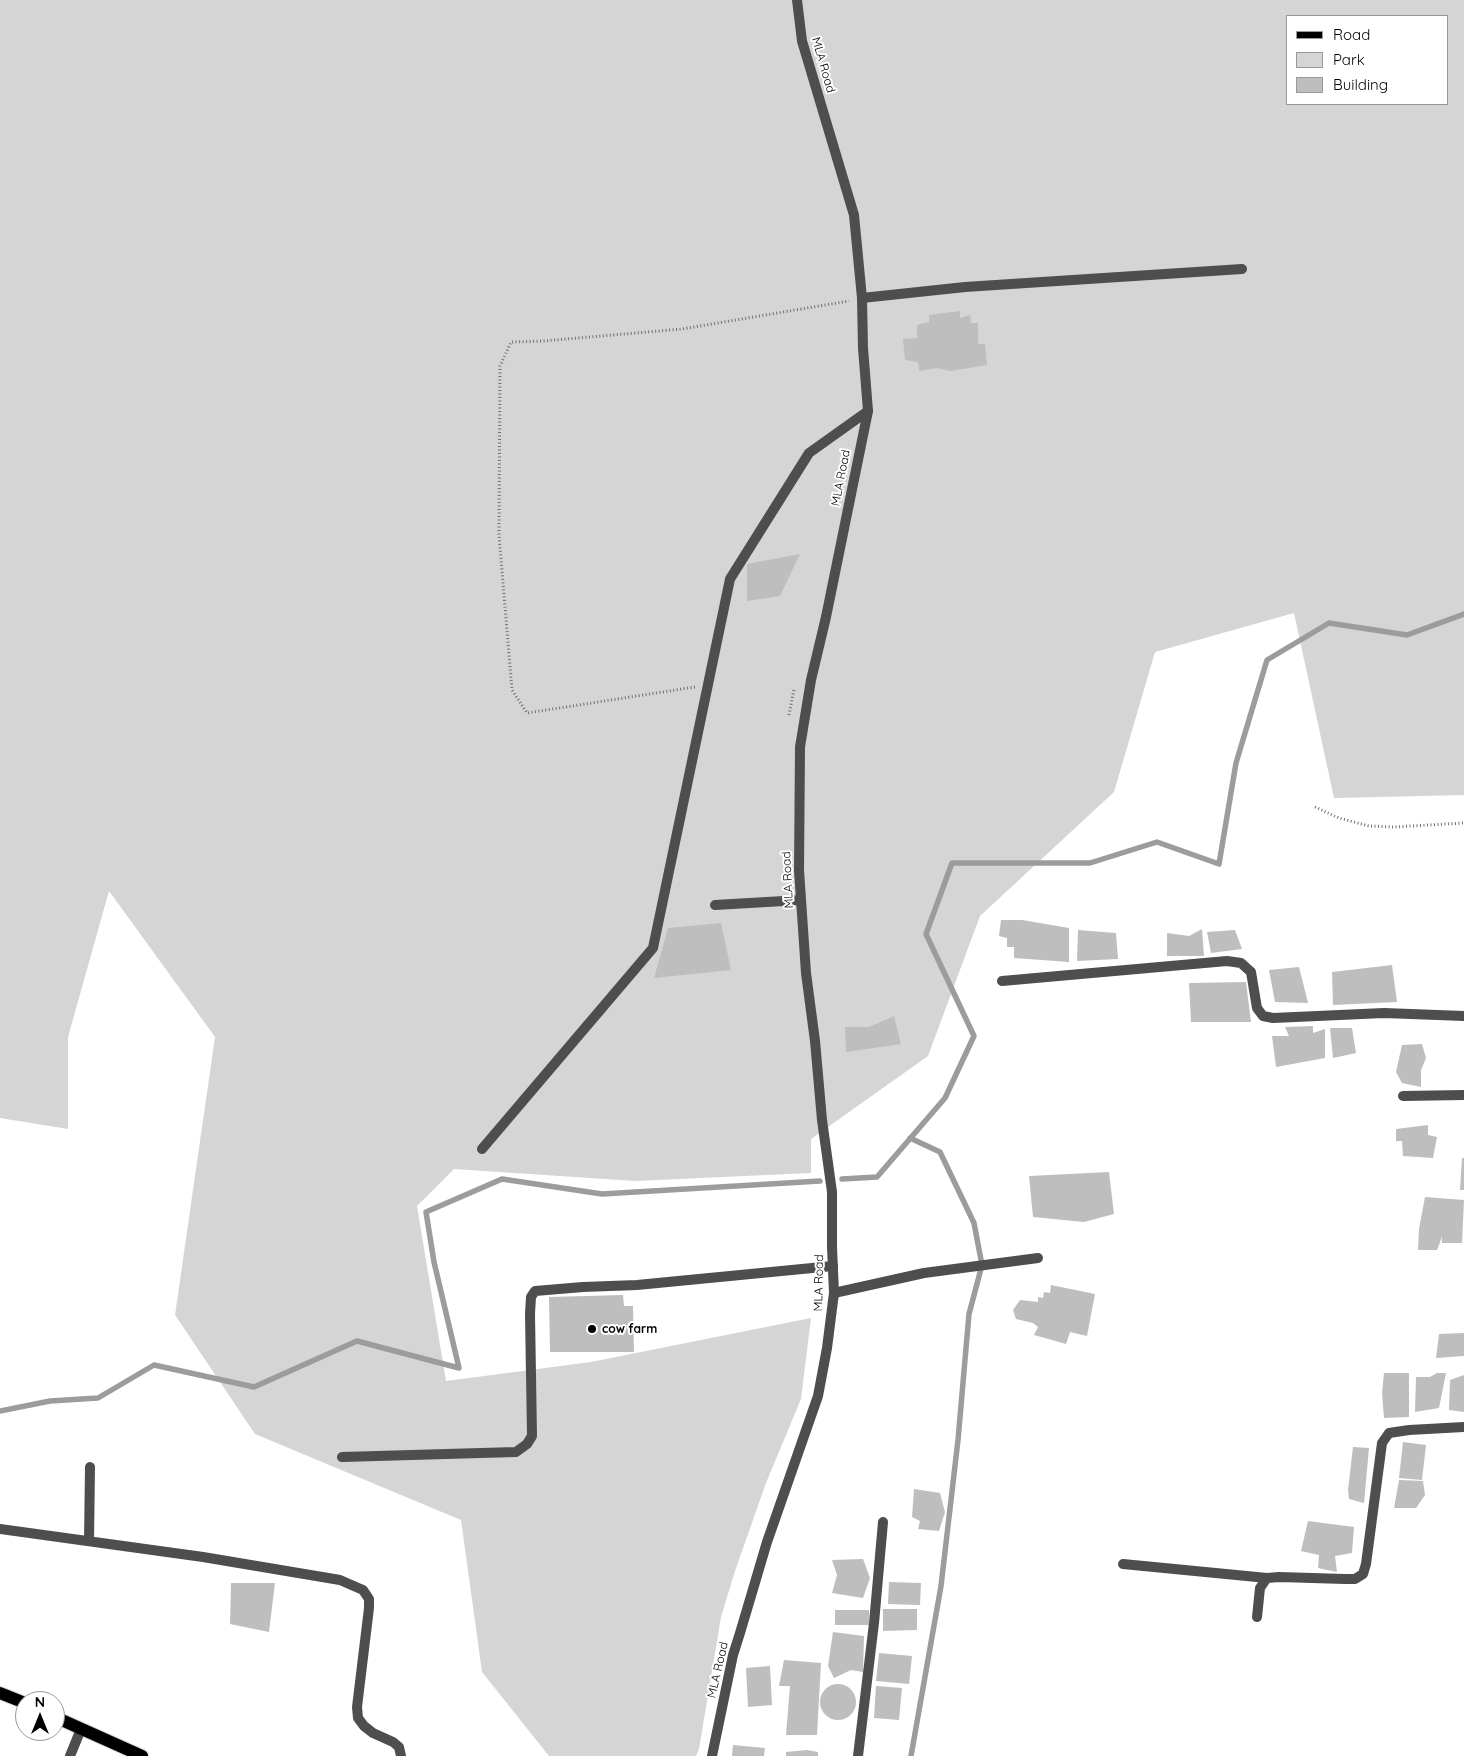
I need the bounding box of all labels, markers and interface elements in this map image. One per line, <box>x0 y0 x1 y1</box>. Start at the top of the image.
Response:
legend <box>1286 15 1449 105</box>
text: Road <box>1333 25 1370 44</box>
street label: MLA Road <box>808 36 838 94</box>
text: Park <box>1333 50 1365 69</box>
text: Building <box>1333 75 1388 94</box>
street label: MLA Road <box>828 449 854 507</box>
street label: MLA Road <box>779 851 797 909</box>
street label: MLA Road <box>811 1254 827 1312</box>
place label: cow farm <box>602 1322 657 1336</box>
marker: cow farm <box>586 1323 598 1335</box>
street label: MLA Road <box>705 1641 731 1699</box>
north arrow <box>15 1691 65 1741</box>
text: N <box>35 1693 45 1711</box>

